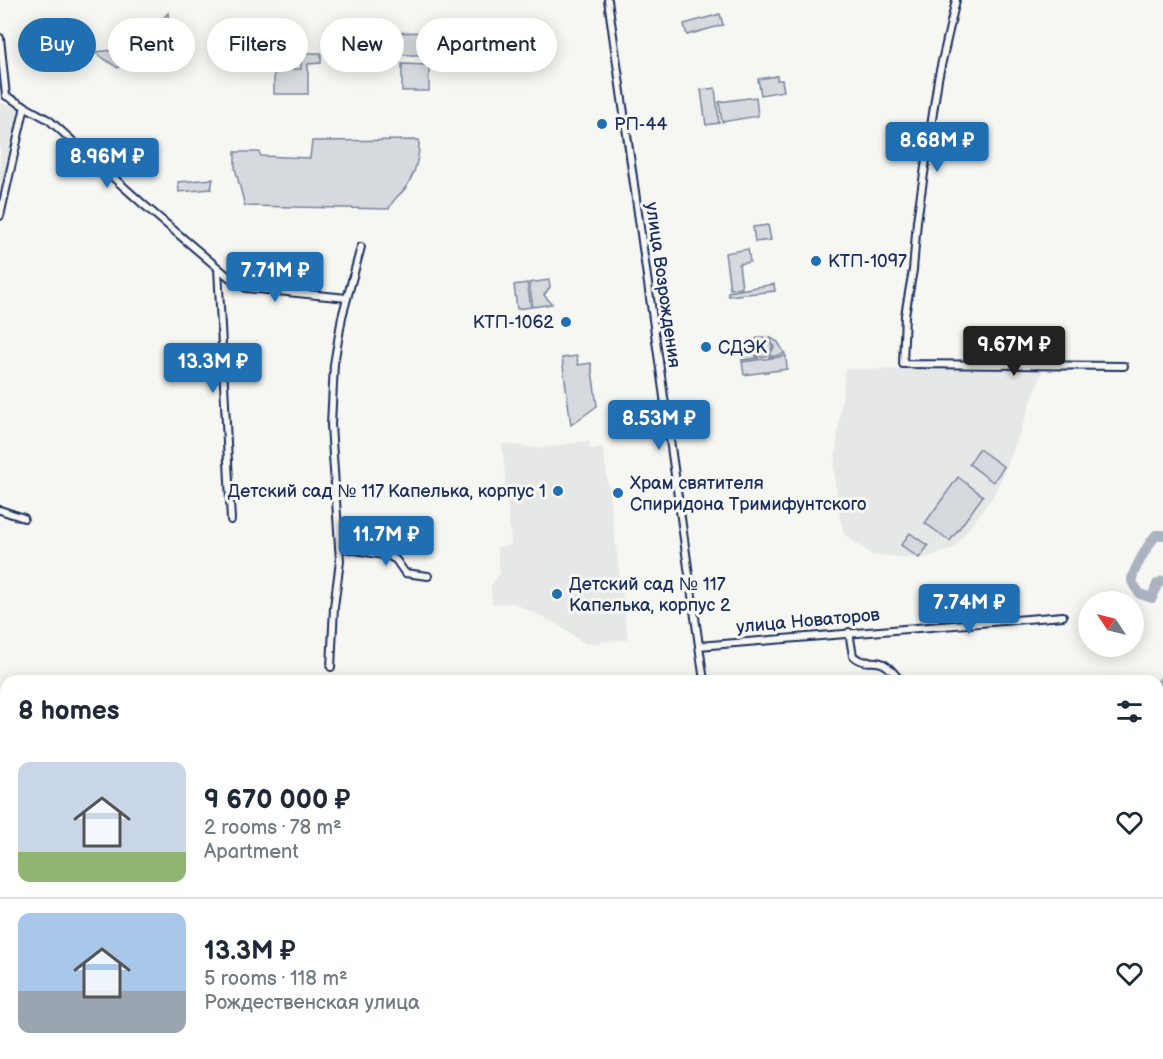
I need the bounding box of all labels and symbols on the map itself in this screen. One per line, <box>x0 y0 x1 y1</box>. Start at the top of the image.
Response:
place label: РП-44 <box>614 114 667 135</box>
marker: РП-44 <box>595 117 609 131</box>
pin: 8.68M ₽ <box>882 122 992 173</box>
pin: 8.96M ₽ <box>52 138 162 189</box>
street label: улица Возрождения <box>641 201 685 369</box>
place label: КТП-1097 <box>828 251 907 272</box>
pin: 7.71M ₽ <box>220 252 330 303</box>
marker: КТП-1097 <box>809 254 823 268</box>
place label: КТП-1062 <box>473 312 554 333</box>
marker: КТП-1062 <box>559 315 573 329</box>
pin: 9.67M ₽ <box>959 326 1069 377</box>
place label: СДЭК <box>718 337 767 358</box>
marker: СДЭК <box>699 340 713 354</box>
pin: 13.3M ₽ <box>158 343 268 394</box>
pin: 8.53M ₽ <box>604 400 714 451</box>
place label: Храм святителя Спиридона Тримифунтского <box>630 473 866 515</box>
place label: Детский сад № 117 Капелька, корпус 1 <box>228 481 546 502</box>
marker: Детский сад № 117 Капелька, корпус 1 <box>551 484 565 498</box>
marker: Храм святителя Спиридона Тримифунтского <box>611 486 625 500</box>
pin: 11.7M ₽ <box>331 516 441 567</box>
place label: Детский сад № 117 Капелька, корпус 2 <box>569 574 731 616</box>
pin: 7.74M ₽ <box>914 584 1024 635</box>
marker: Детский сад № 117 Капелька, корпус 2 <box>550 587 564 601</box>
north arrow <box>1078 591 1144 657</box>
street label: улица Новаторов <box>735 604 881 638</box>

